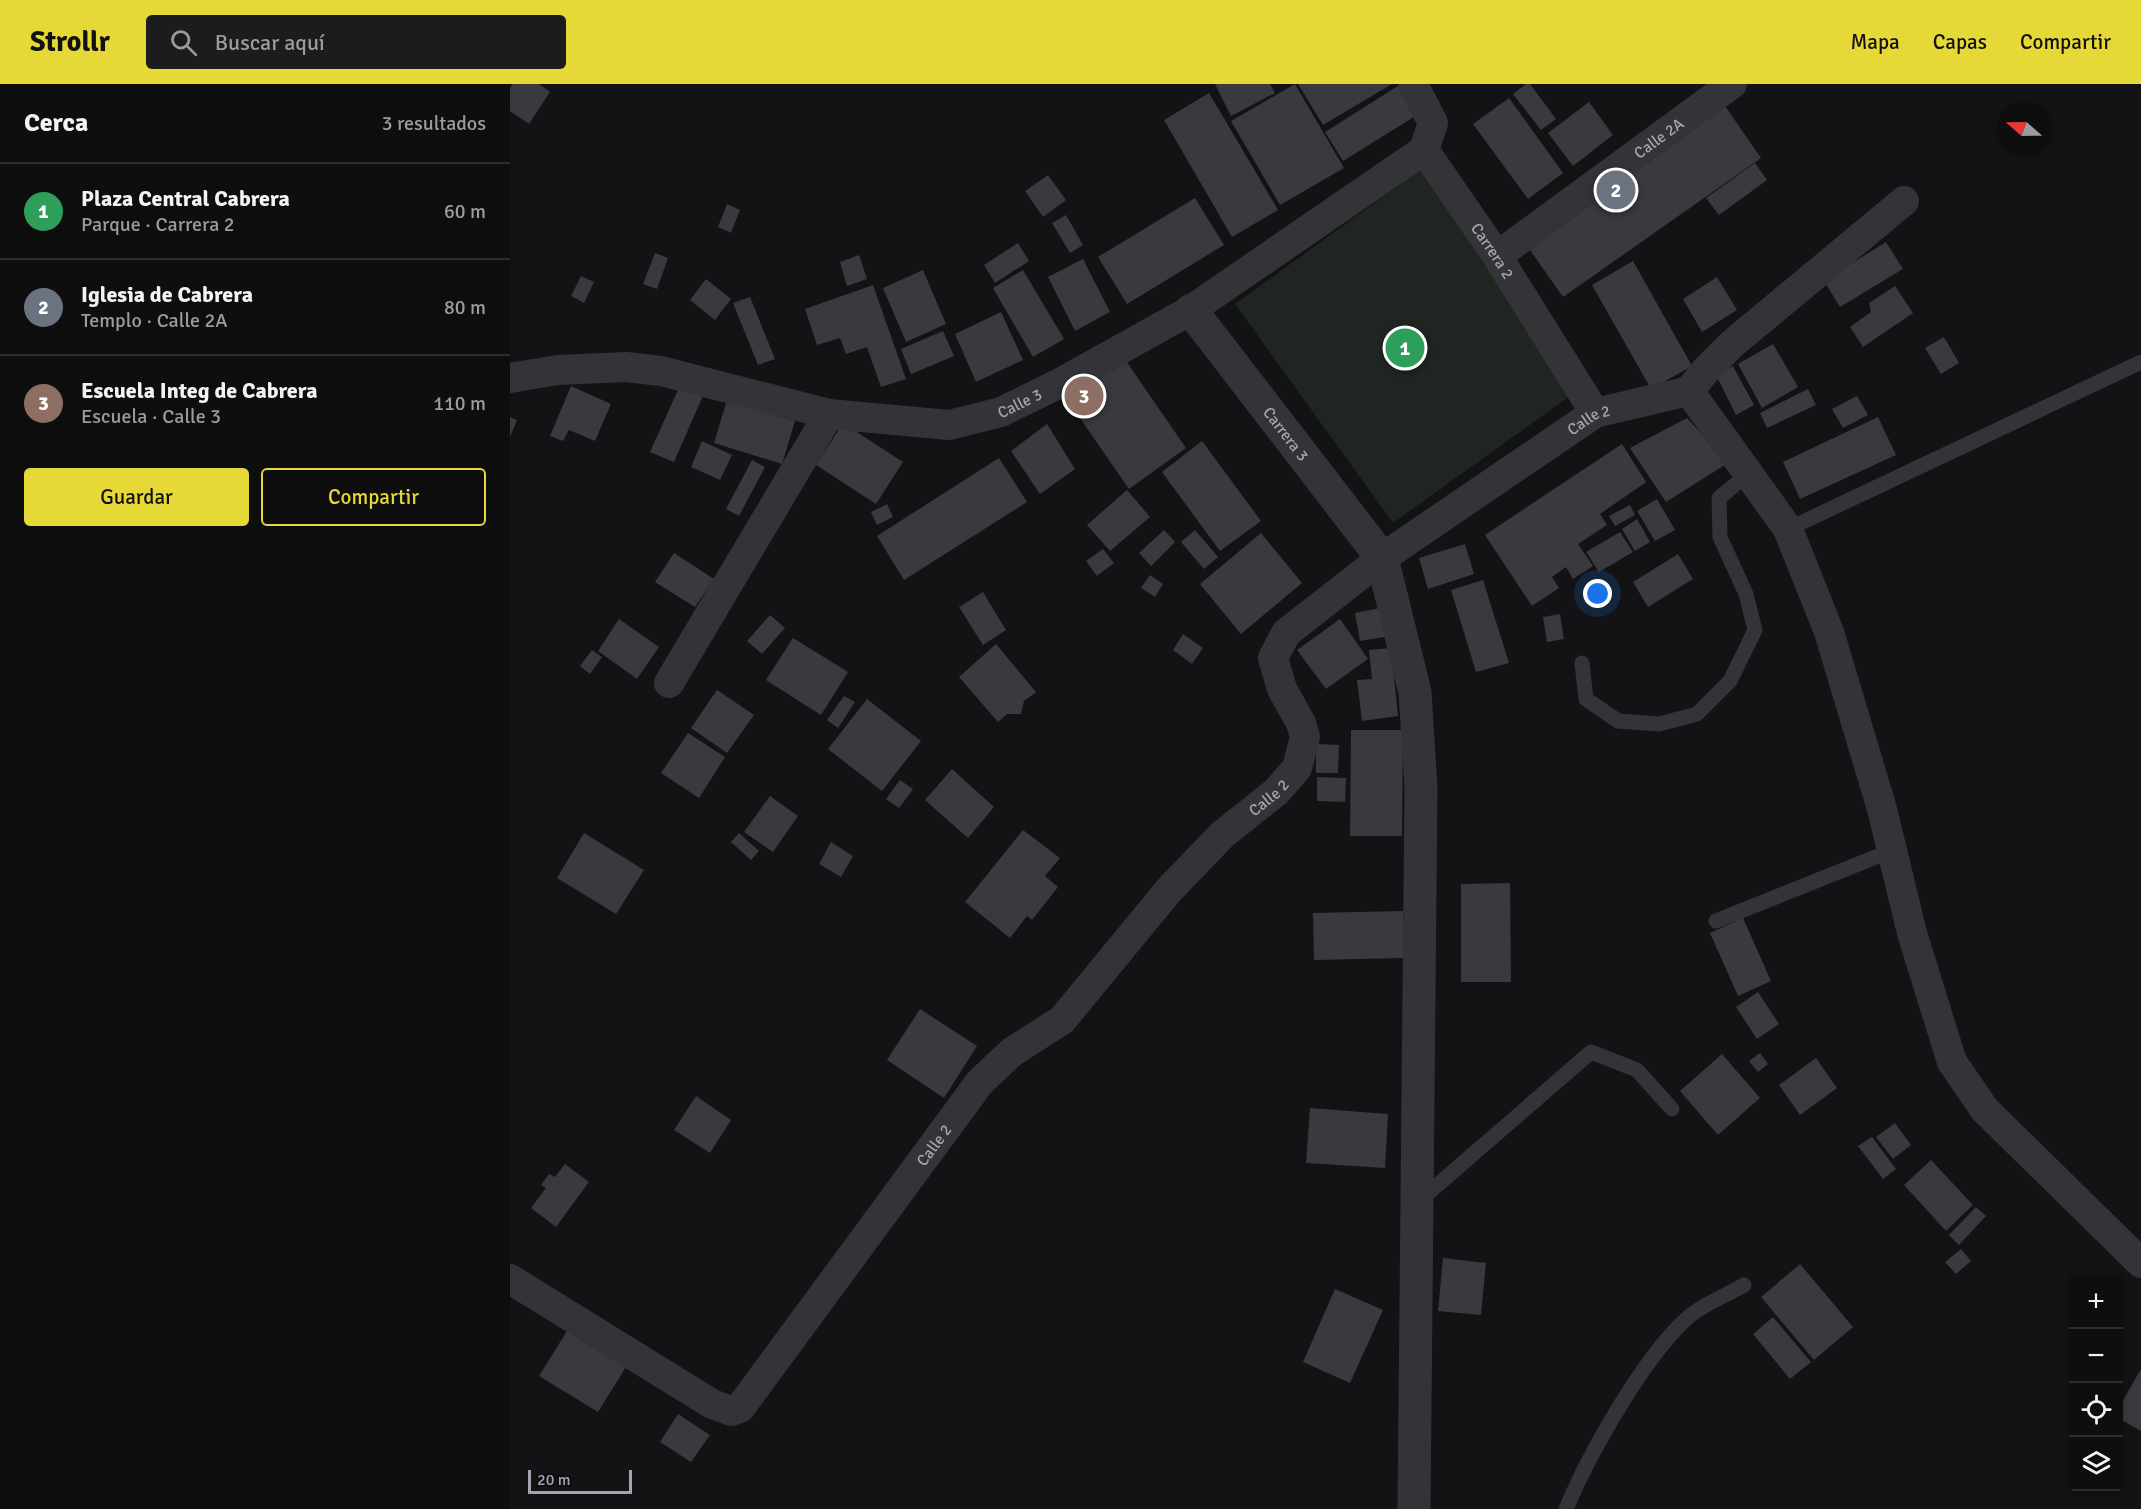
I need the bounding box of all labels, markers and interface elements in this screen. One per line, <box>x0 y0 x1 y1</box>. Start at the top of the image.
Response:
search box <box>146 15 566 69</box>
text: Strollr <box>30 25 110 59</box>
icon: search <box>167 26 200 59</box>
text: Buscar aquí <box>215 29 325 56</box>
text: Mapa <box>1850 29 1900 55</box>
text: Capas <box>1933 29 1987 55</box>
text: Compartir <box>2020 29 2111 55</box>
north arrow <box>1997 102 2051 156</box>
text: Cerca <box>24 107 88 139</box>
text: 3 resultados <box>382 111 486 136</box>
street label: Calle 2A <box>1630 114 1688 164</box>
pin: 2 <box>1596 168 1636 212</box>
text: Plaza Central Cabrera <box>81 185 290 212</box>
text: 1 <box>38 199 49 224</box>
text: 60 m <box>444 199 486 224</box>
text: Parque · Carrera 2 <box>81 212 235 237</box>
street label: Carrera 2 <box>1466 219 1518 283</box>
text: Iglesia de Cabrera <box>81 281 253 308</box>
text: 2 <box>38 295 49 320</box>
text: 80 m <box>444 295 486 320</box>
text: Templo · Calle 2A <box>81 308 228 333</box>
pin: 1 <box>1386 326 1424 370</box>
pin: 3 <box>1064 374 1104 418</box>
text: Escuela Integ de Cabrera <box>81 377 318 404</box>
street label: Calle 3 <box>994 385 1045 423</box>
text: 3 <box>38 391 49 416</box>
text: 110 m <box>433 391 486 416</box>
street label: Calle 2 <box>1564 401 1612 440</box>
street label: Carrera 3 <box>1258 403 1313 465</box>
text: Escuela · Calle 3 <box>81 404 221 429</box>
button: Guardar <box>24 468 249 526</box>
button: Compartir <box>261 468 486 526</box>
your location <box>1583 579 1612 608</box>
street label: Calle 2 <box>1245 775 1294 821</box>
street label: Calle 2 <box>913 1121 956 1170</box>
map controls <box>2069 1275 2123 1491</box>
button: + <box>2069 1275 2123 1329</box>
button: − <box>2069 1329 2123 1383</box>
button: locate <box>2069 1383 2123 1437</box>
button: layers <box>2069 1437 2123 1491</box>
scale bar <box>528 1467 632 1494</box>
text: 20 m <box>537 1470 571 1490</box>

